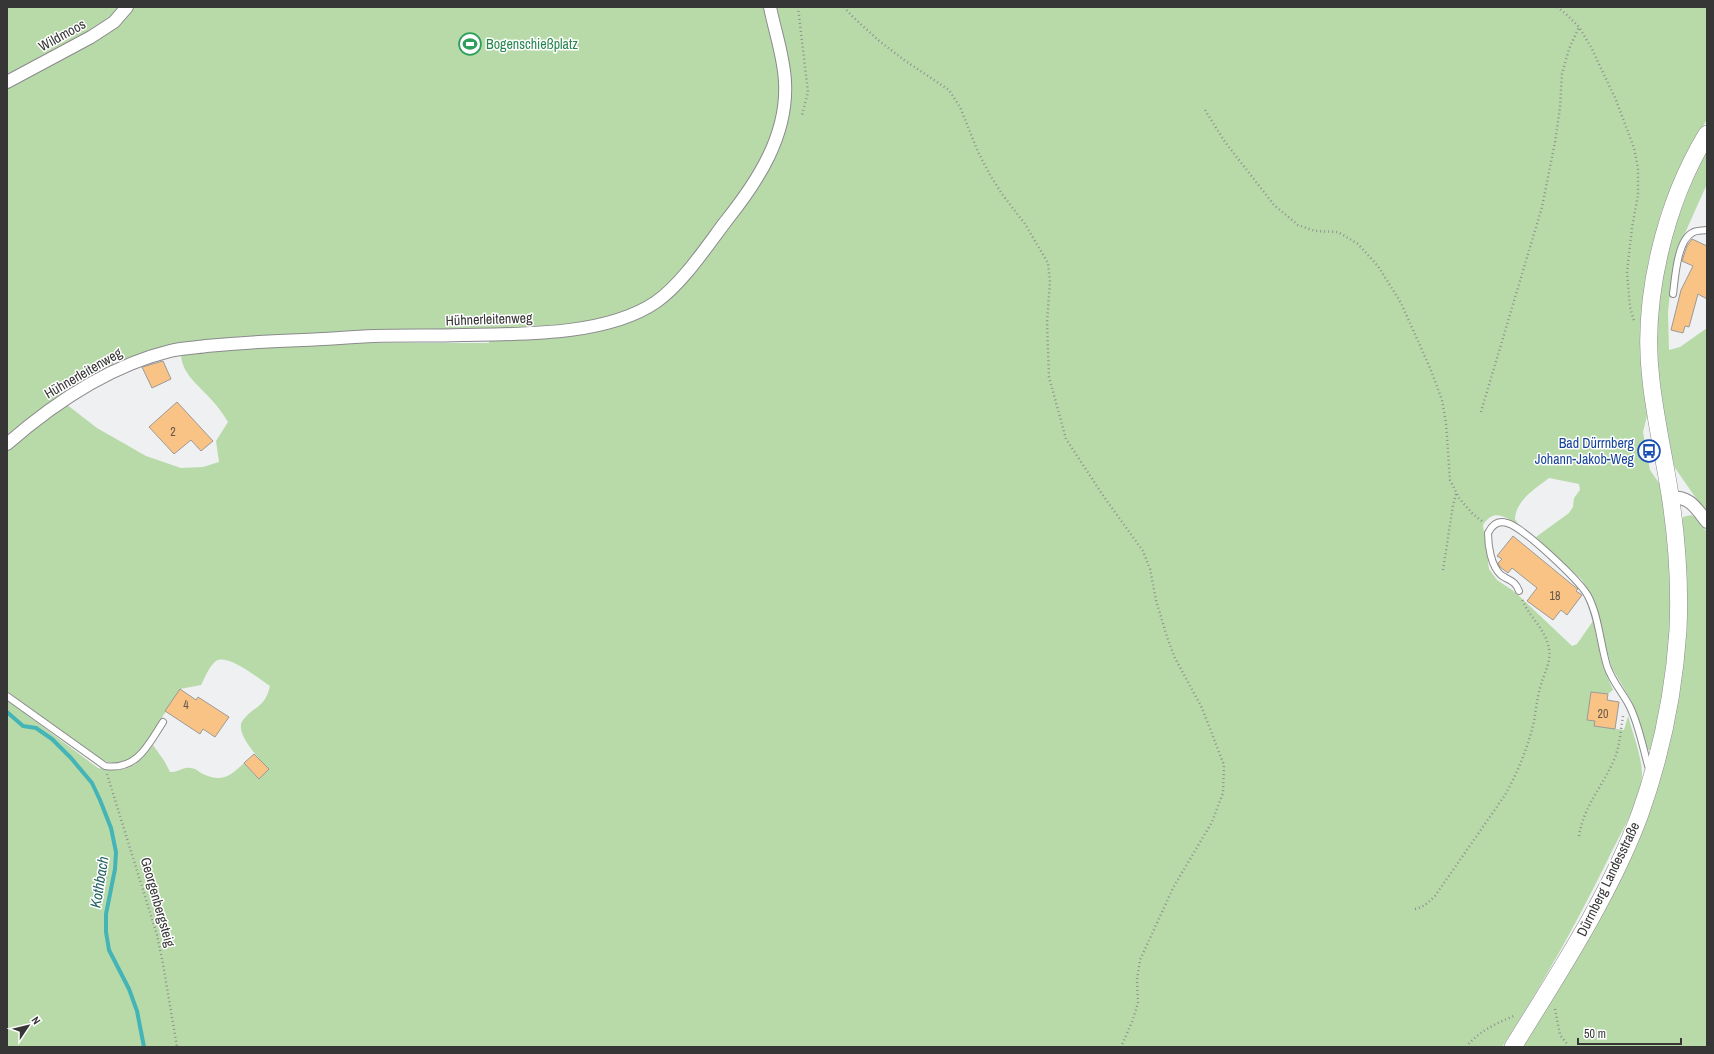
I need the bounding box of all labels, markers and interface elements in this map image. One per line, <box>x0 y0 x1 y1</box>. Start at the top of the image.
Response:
street label: Wildmoos <box>35 15 89 55</box>
sports icon: Bogenschießplatz <box>457 31 483 57</box>
place label: Bogenschießplatz <box>486 35 578 53</box>
street label: Hühnerleitenweg <box>445 308 533 330</box>
street label: Hühnerleitenweg <box>41 343 126 402</box>
house number: 2 <box>170 424 176 440</box>
place label: Bad Dürrnberg Johann-Jakob-Weg <box>1535 434 1635 468</box>
bus stop icon: Bad Dürrnberg Johann-Jakob-Weg <box>1636 438 1662 464</box>
house number: 18 <box>1550 588 1560 604</box>
house number: 4 <box>183 697 189 713</box>
house number: 20 <box>1598 706 1608 722</box>
street label: Dürrnberg Landesstraße <box>1572 819 1644 939</box>
water label: Kothbach <box>85 855 113 909</box>
street label: Georgenbergsteig <box>137 855 180 950</box>
north arrow <box>8 1006 48 1046</box>
text: N <box>29 1014 44 1027</box>
scale bar <box>1578 1020 1681 1046</box>
text: 50 m <box>1584 1026 1606 1042</box>

